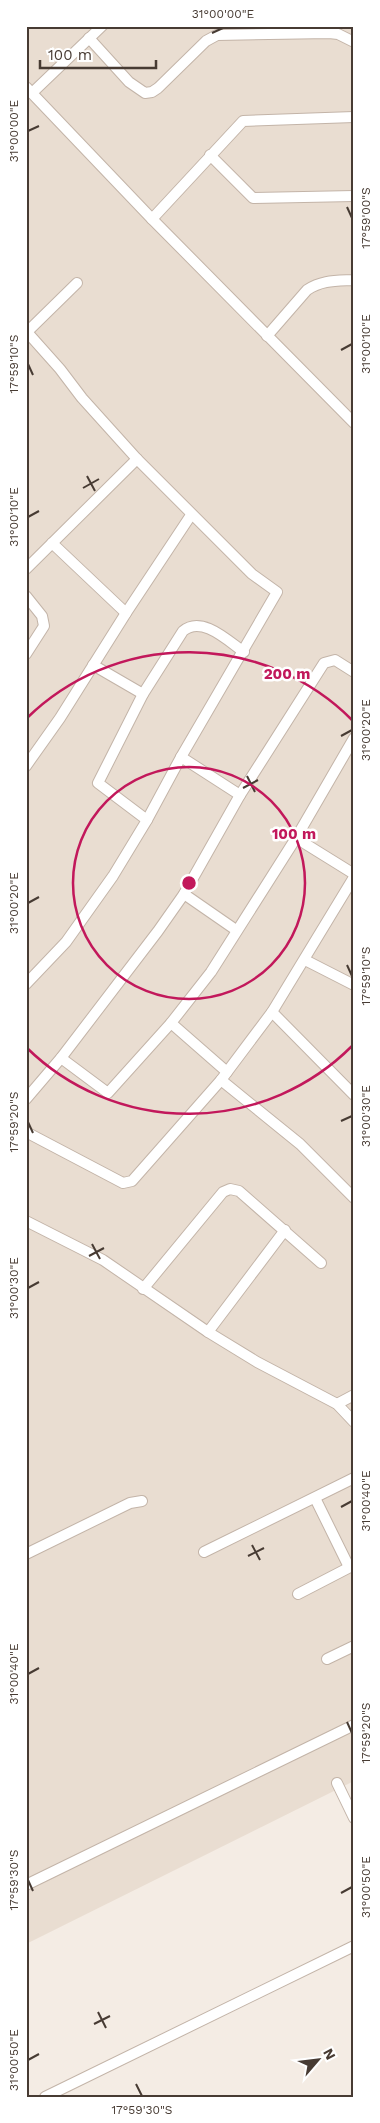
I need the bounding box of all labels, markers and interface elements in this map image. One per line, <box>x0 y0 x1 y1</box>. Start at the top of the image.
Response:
text: 31°00'00"E <box>192 7 255 21</box>
scale bar <box>40 38 156 70</box>
text: 100 m <box>48 46 92 64</box>
text: 31°00'00"E <box>7 99 21 162</box>
text: 17°59'00"S <box>359 187 373 249</box>
text: 31°00'10"E <box>359 314 373 374</box>
text: 17°59'10"S <box>7 335 21 393</box>
text: 31°00'10"E <box>7 487 21 547</box>
text: 200 m <box>264 665 310 683</box>
text: 31°00'20"E <box>359 699 373 761</box>
text: 100 m <box>272 825 316 843</box>
text: 31°00'20"E <box>7 872 21 934</box>
centre of rings <box>180 874 198 892</box>
text: 17°59'10"S <box>359 947 373 1005</box>
text: 31°00'30"E <box>359 1085 373 1147</box>
text: 17°59'20"S <box>7 1091 21 1153</box>
text: 31°00'30"E <box>7 1257 21 1319</box>
text: 31°00'40"E <box>359 1470 373 1532</box>
text: 31°00'40"E <box>7 1643 21 1705</box>
text: 17°59'20"S <box>359 1702 373 1764</box>
text: 17°59'30"S <box>7 1849 21 1911</box>
text: 31°00'50"E <box>359 1856 373 1918</box>
text: 31°00'50"E <box>7 2029 21 2091</box>
north arrow <box>292 2036 342 2086</box>
text: N <box>320 2046 339 2062</box>
text: 17°59'30"S <box>111 2103 173 2117</box>

